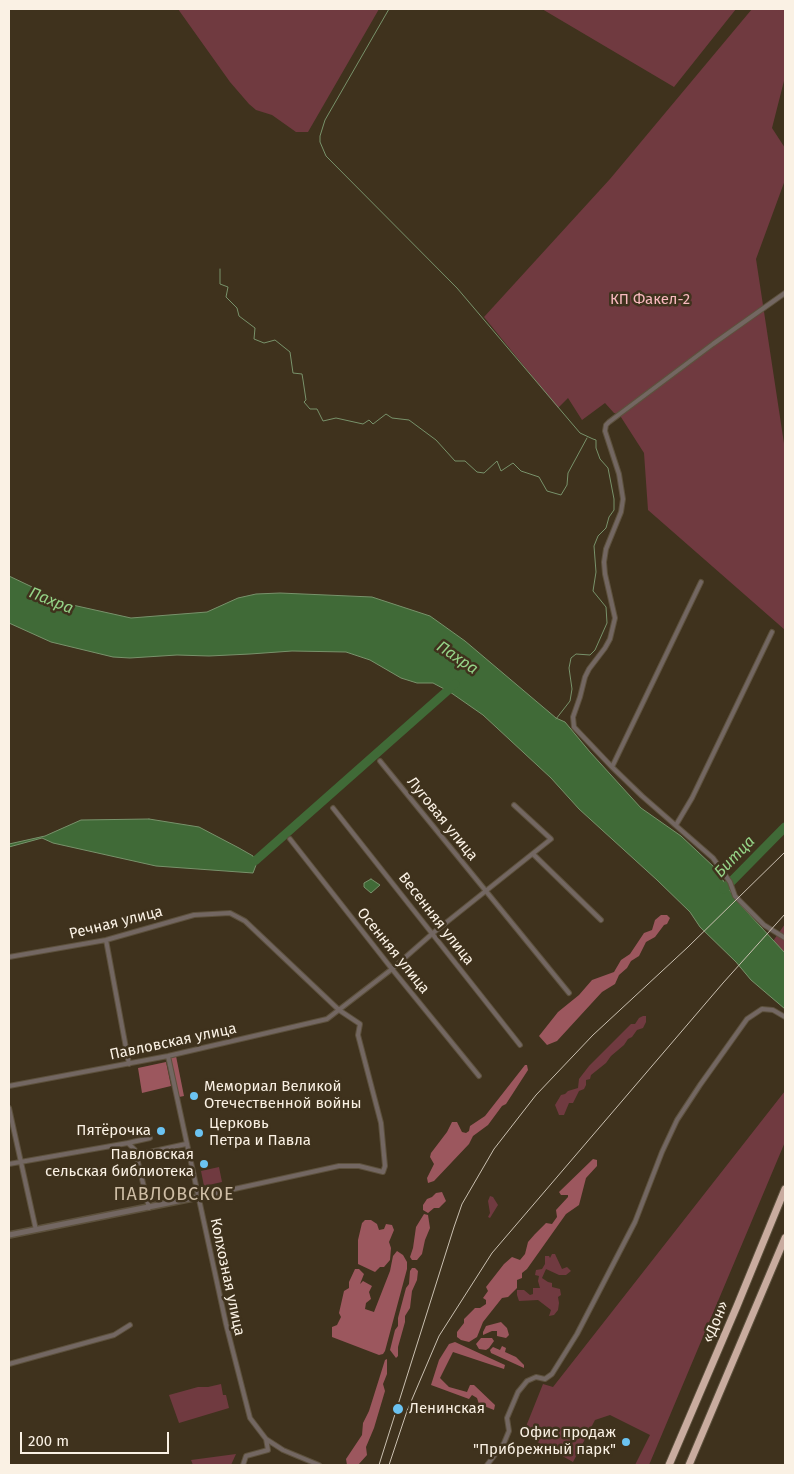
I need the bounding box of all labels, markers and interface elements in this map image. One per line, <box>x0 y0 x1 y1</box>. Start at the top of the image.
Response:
park label: КП Факел-2 <box>610 291 690 309</box>
water label: Пахра <box>26 584 76 618</box>
water label: Пахра <box>433 637 481 679</box>
street label: Луговая улица <box>403 773 481 865</box>
water label: Битца <box>711 832 759 882</box>
street label: Весенняя улица <box>394 869 478 969</box>
street label: Речная улица <box>67 903 165 943</box>
street label: Осенняя улица <box>353 904 433 998</box>
street label: Павловская улица <box>108 1020 238 1064</box>
place label: Мемориал Великой Отечественной войны <box>204 1078 361 1113</box>
marker: Мемориал Великой Отечественной войны <box>188 1090 200 1102</box>
place label: Церковь Петра и Павла <box>209 1115 311 1150</box>
place label: Пятёрочка <box>76 1122 151 1140</box>
marker: Пятёрочка <box>155 1125 167 1137</box>
marker: Церковь Петра и Павла <box>193 1127 205 1139</box>
place label: Павловская сельская библиотека <box>45 1146 194 1181</box>
marker: Павловская сельская библиотека <box>198 1158 210 1170</box>
district label: ПАВЛОВСКОЕ <box>112 1184 236 1206</box>
street label: Колхозная улица <box>206 1216 248 1338</box>
street label: «Дон» <box>699 1298 733 1346</box>
place label: Ленинская <box>409 1400 485 1418</box>
marker: Ленинская <box>391 1402 405 1416</box>
scale bar <box>22 1422 171 1454</box>
place label: Офис продаж "Прибрежный парк" <box>473 1424 616 1459</box>
text: 200 m <box>28 1432 69 1450</box>
marker: Офис продаж "Прибрежный парк" <box>620 1436 632 1448</box>

